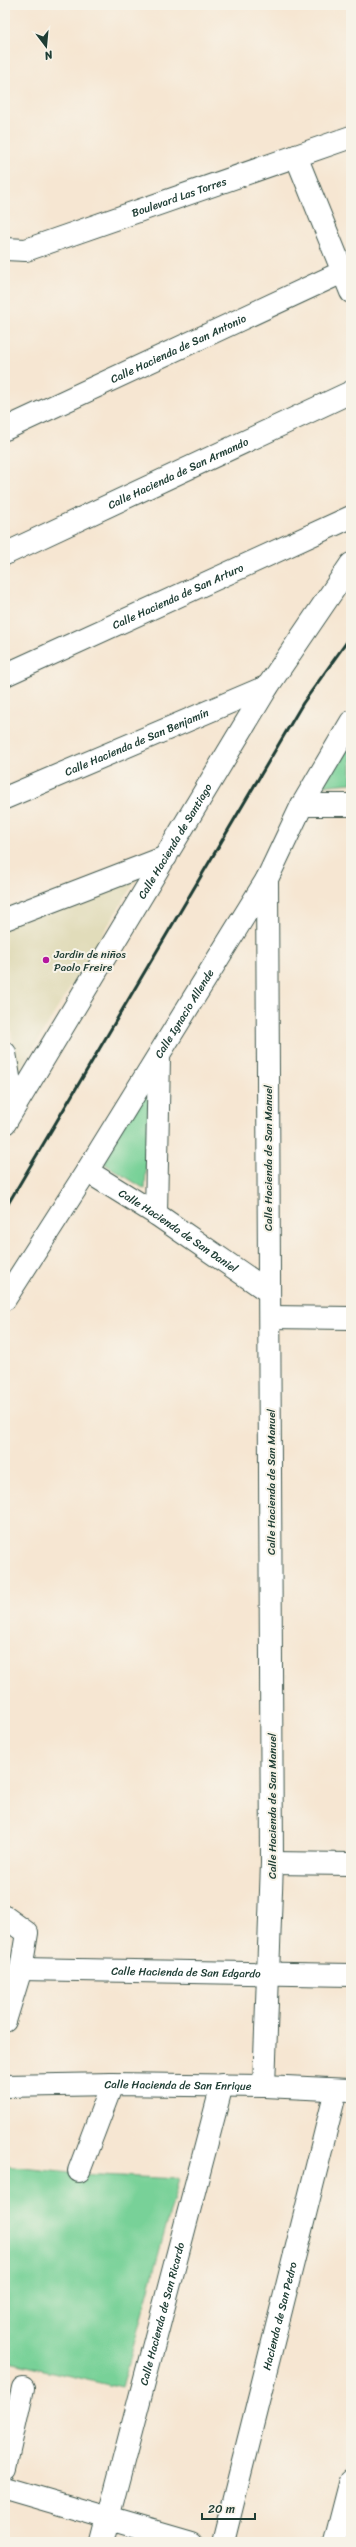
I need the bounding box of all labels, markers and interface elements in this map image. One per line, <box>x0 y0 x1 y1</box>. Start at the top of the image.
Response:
north arrow <box>26 26 66 66</box>
text: N <box>42 45 56 65</box>
street label: Boulevard Las Torres <box>129 171 230 222</box>
street label: Calle Hacienda de San Antonio <box>107 308 250 388</box>
street label: Calle Hacienda de San Armando <box>104 432 252 514</box>
street label: Calle Hacienda de San Arturo <box>109 558 247 634</box>
street label: Calle Hacienda de San Benjamín <box>62 703 212 781</box>
street label: Calle Hacienda de Santiago <box>132 779 217 903</box>
place label: Jardin de niños Paolo Freire <box>53 945 126 977</box>
marker: Jardin de niños Paolo Freire <box>41 955 51 965</box>
street label: Calle Ignacio Allende <box>149 965 219 1062</box>
street label: Calle Hacienda de San Manuel <box>259 1084 278 1231</box>
street label: Calle Hacienda de San Daniel <box>115 1183 243 1278</box>
street label: Calle Hacienda de San Manuel <box>262 1408 281 1555</box>
street label: Calle Hacienda de San Manuel <box>263 1732 282 1879</box>
street label: Calle Hacienda de San Edgardo <box>111 1961 261 1983</box>
street label: Calle Hacienda de San Enrique <box>104 2074 252 2095</box>
street label: Calle Hacienda de San Ricardo <box>134 2240 190 2387</box>
street label: Hacienda de San Pedro <box>257 2259 302 2372</box>
scale bar <box>202 2495 255 2521</box>
text: 20 m <box>208 2498 235 2520</box>

